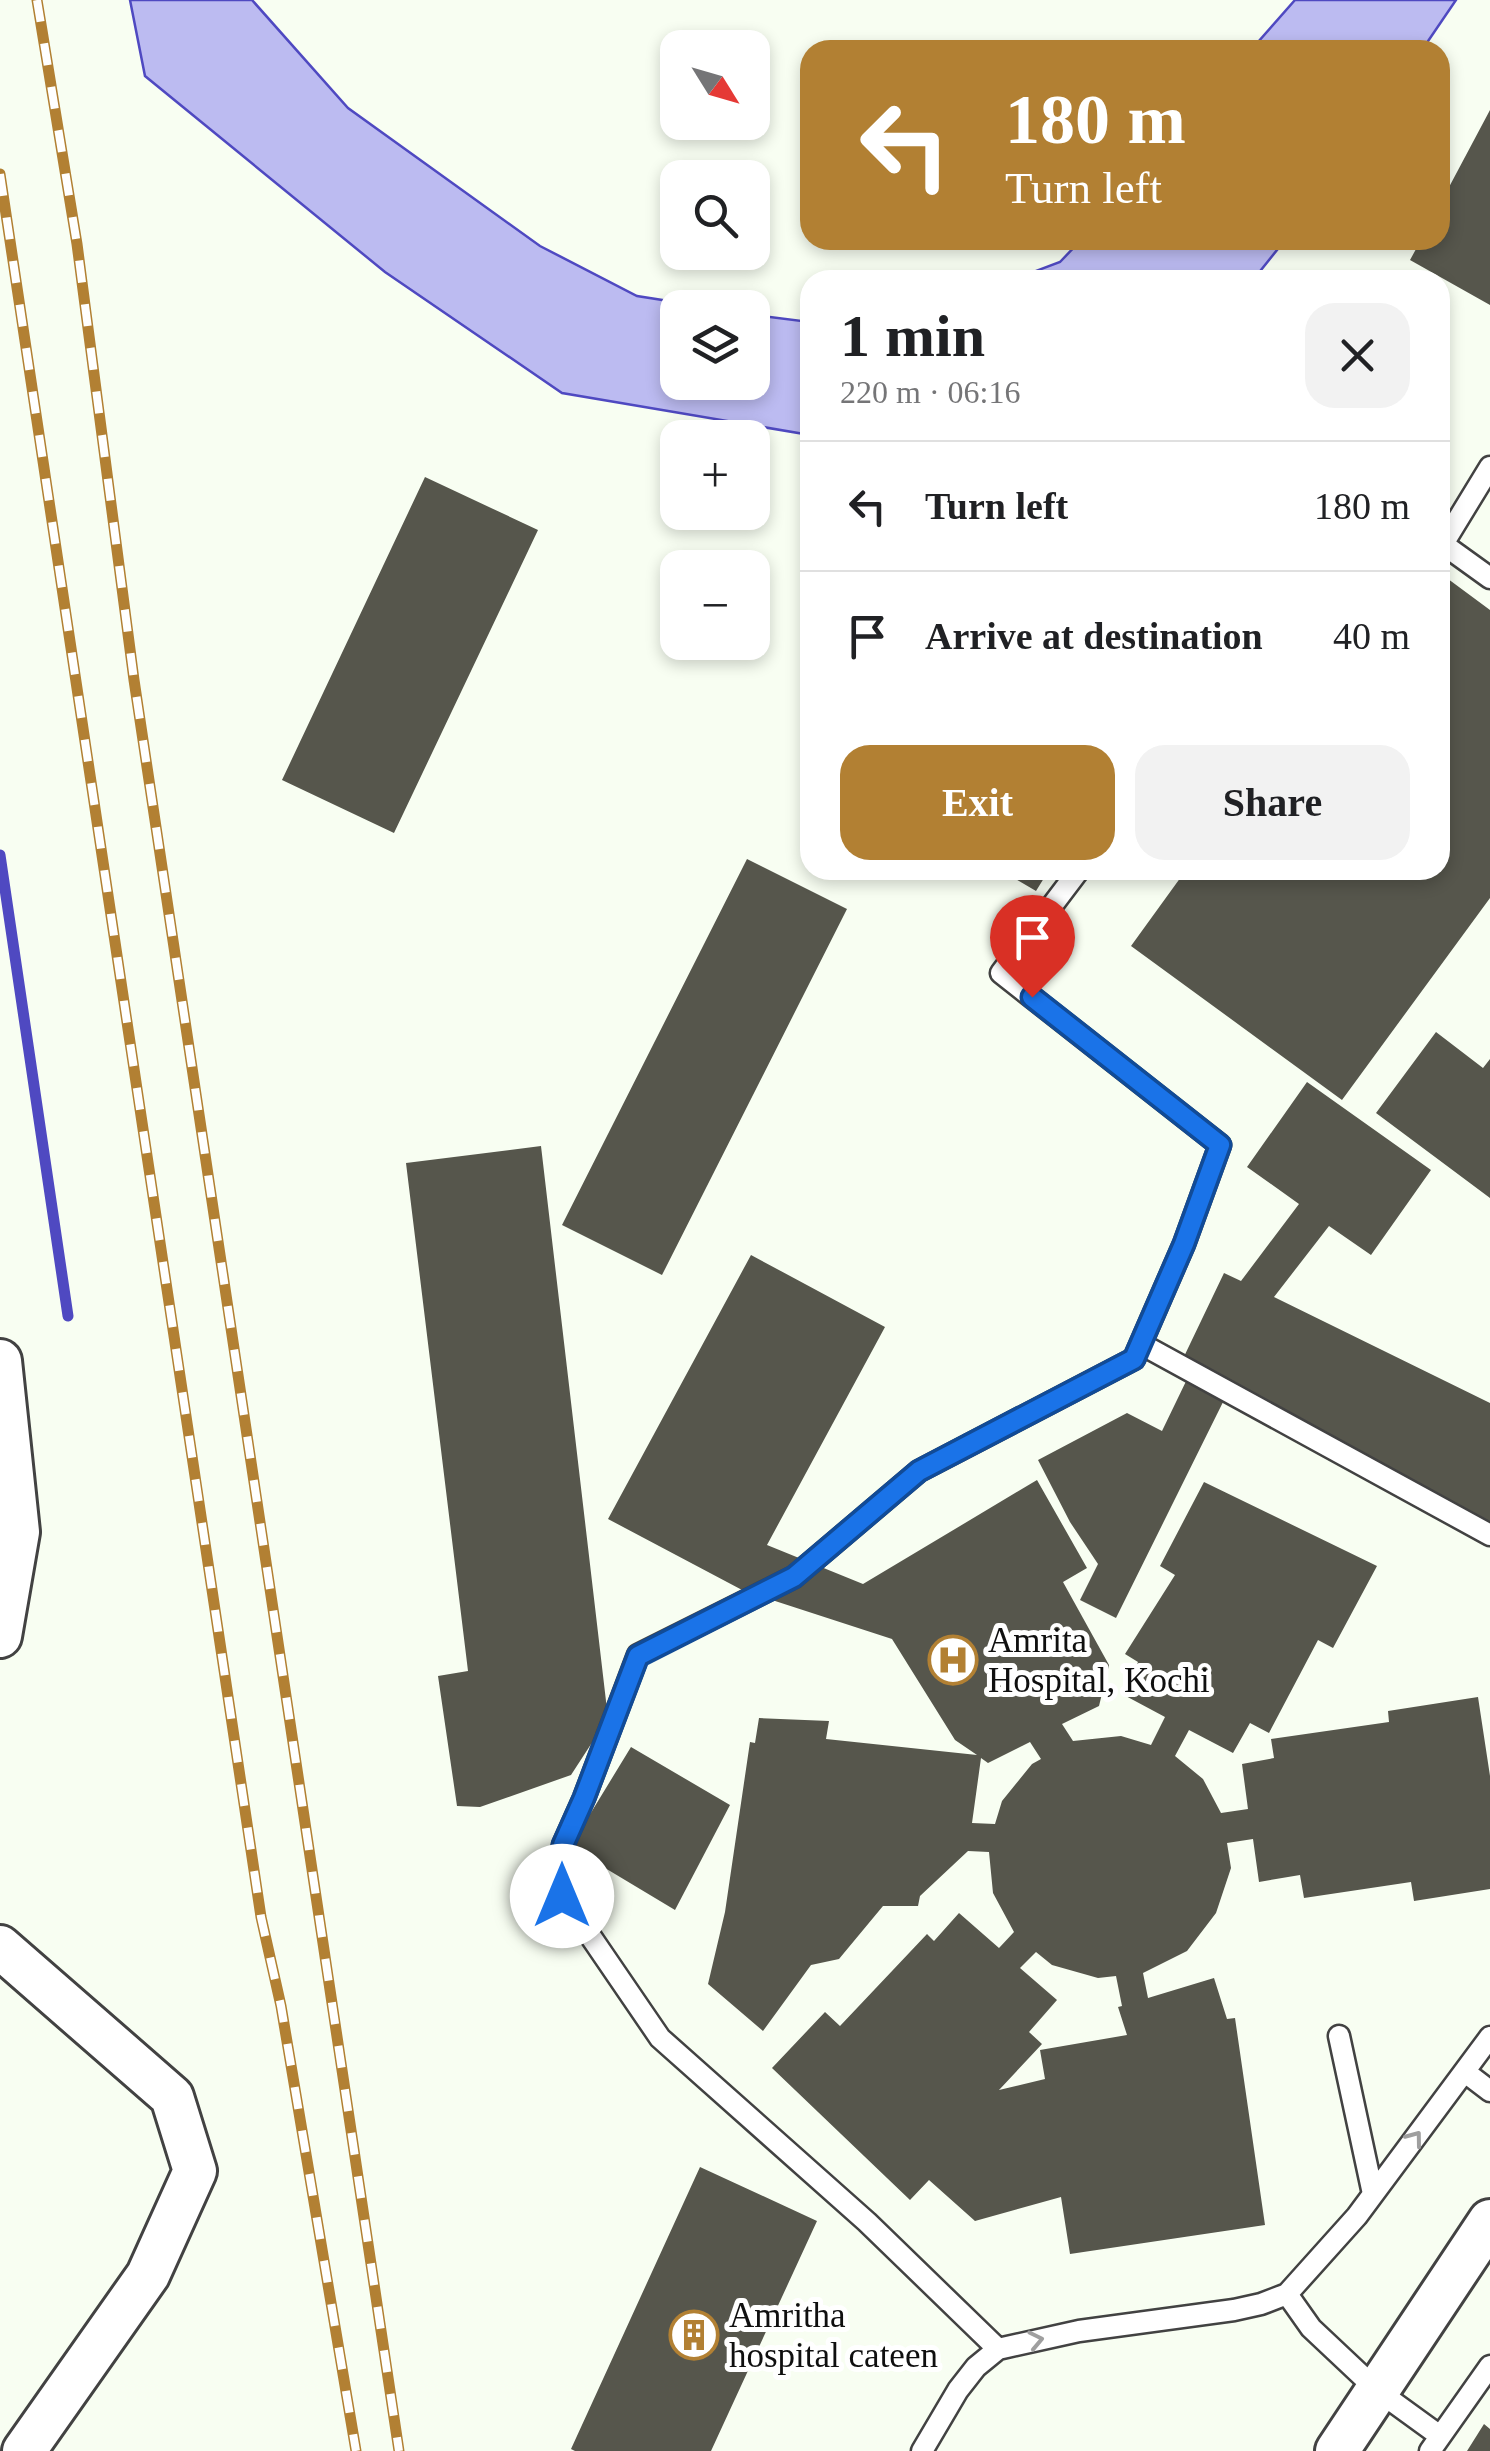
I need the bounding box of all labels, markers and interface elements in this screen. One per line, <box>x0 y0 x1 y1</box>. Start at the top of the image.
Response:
north arrow <box>660 30 770 140</box>
map controls <box>660 30 770 660</box>
icon: left <box>840 80 970 210</box>
text: 180 m <box>1005 81 1186 158</box>
button: search <box>660 160 770 270</box>
text: Turn left <box>1005 163 1162 213</box>
button: layers <box>660 290 770 400</box>
text: 1 min <box>840 303 985 369</box>
button: close <box>1305 303 1410 408</box>
text: 220 m · 06:16 <box>840 374 1020 410</box>
button: + <box>660 420 770 530</box>
icon: left <box>840 479 895 534</box>
text: Turn left <box>925 485 1068 527</box>
text: 180 m <box>1314 485 1410 527</box>
button: − <box>660 550 770 660</box>
icon: arrive <box>840 609 895 664</box>
text: Arrive at destination <box>925 615 1263 657</box>
text: 40 m <box>1333 615 1410 657</box>
button: Exit <box>840 745 1115 860</box>
button: Share <box>1135 745 1410 860</box>
pin <box>990 895 1075 998</box>
icon: arrive <box>1005 910 1060 965</box>
place label: Amrita Hospital, Kochi <box>988 1621 1210 1700</box>
hospital icon: Amrita Hospital, Kochi <box>927 1634 979 1686</box>
position arrow <box>510 1844 614 1948</box>
one-way arrow <box>1404 2131 1421 2149</box>
place label: Amritha hospital cateen <box>729 2296 938 2375</box>
building icon: Amritha hospital cateen <box>668 2309 720 2361</box>
one-way arrow <box>1027 2330 1044 2351</box>

